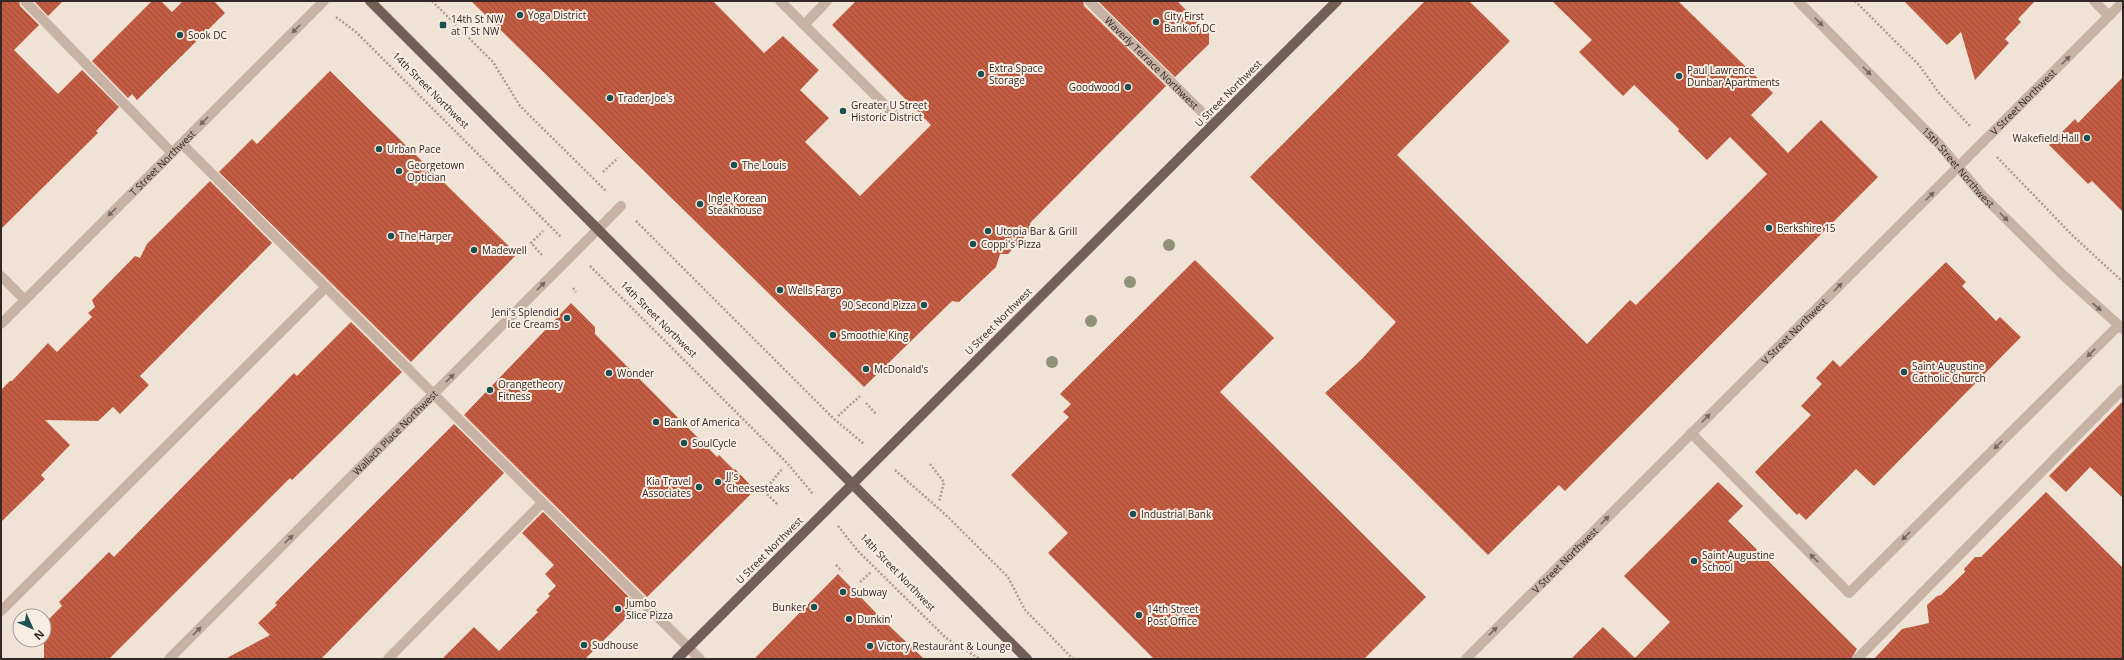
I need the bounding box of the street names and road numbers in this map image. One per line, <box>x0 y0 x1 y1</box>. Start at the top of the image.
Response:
street label: Waverly Terrace Northwest <box>1102 13 1202 112</box>
street label: 14th Street Northwest <box>390 49 473 132</box>
street label: U Street Northwest <box>1191 56 1265 130</box>
street label: V Street Northwest <box>1987 65 2060 138</box>
street label: 15th Street Northwest <box>1919 124 1998 211</box>
street label: T Street Northwest <box>126 126 199 199</box>
street label: 14th Street Northwest <box>618 278 701 361</box>
street label: U Street Northwest <box>961 284 1035 358</box>
street label: V Street Northwest <box>1758 294 1831 367</box>
street label: Wallach Place Northwest <box>349 386 441 478</box>
street label: U Street Northwest <box>732 513 806 587</box>
street label: V Street Northwest <box>1529 524 1601 596</box>
street label: 14th Street Northwest <box>857 530 939 614</box>

